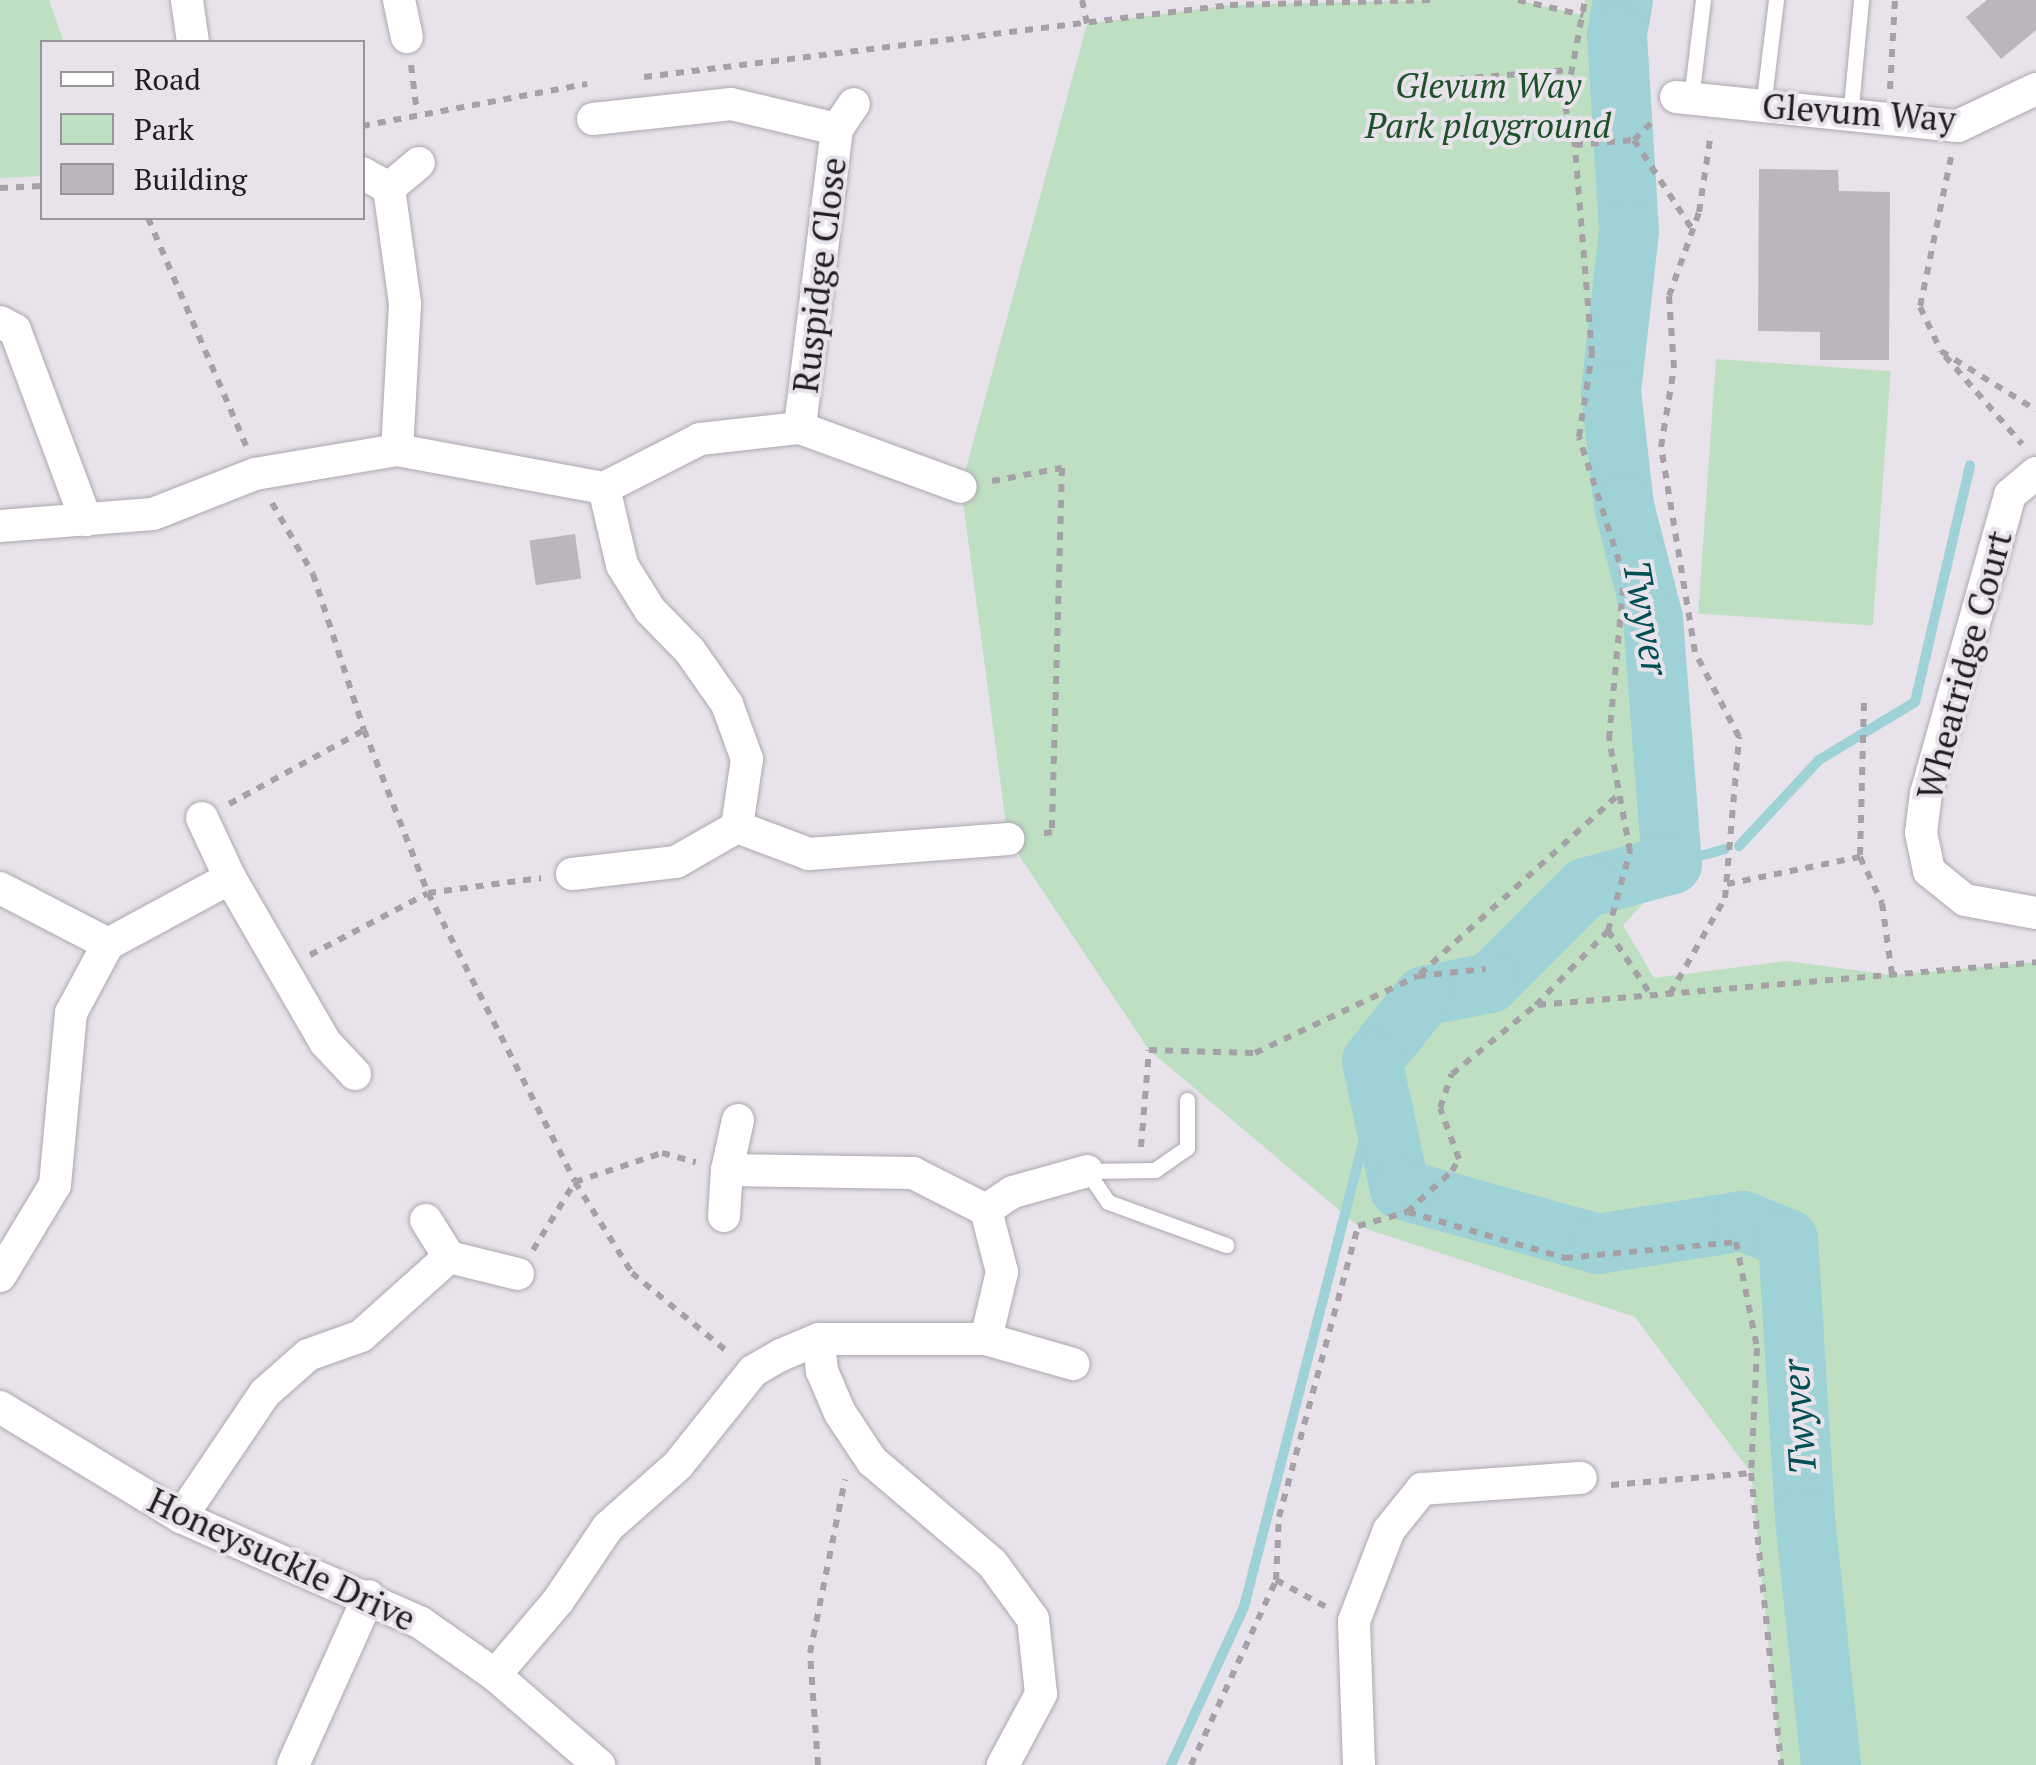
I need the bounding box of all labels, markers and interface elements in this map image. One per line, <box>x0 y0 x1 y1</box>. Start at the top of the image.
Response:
legend <box>40 40 365 220</box>
text: Road <box>134 59 201 99</box>
park label: Glevum Way Park playground <box>1365 64 1611 146</box>
street label: Glevum Way <box>1761 84 1957 140</box>
text: Park <box>134 109 194 149</box>
street label: Ruspidge Close <box>784 155 854 395</box>
text: Building <box>134 159 247 199</box>
street label: Wheatridge Court <box>1908 526 2020 804</box>
water label: Twyver <box>1614 557 1678 679</box>
water label: Twyver <box>1772 1358 1826 1476</box>
street label: Honeysuckle Drive <box>142 1479 422 1639</box>

